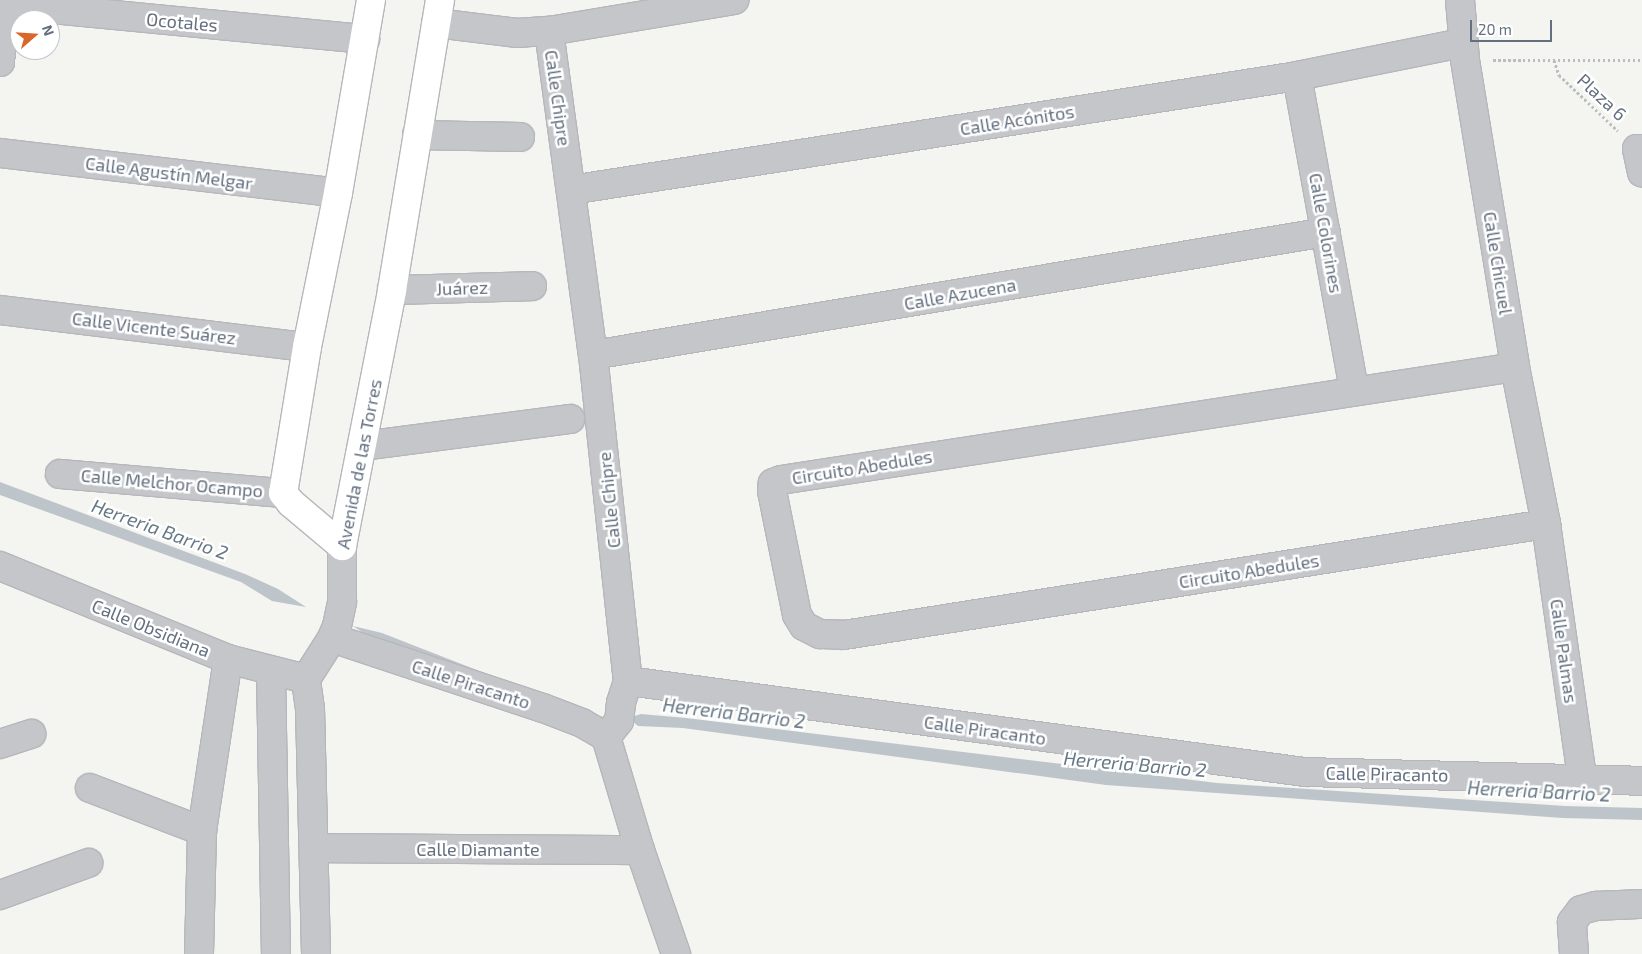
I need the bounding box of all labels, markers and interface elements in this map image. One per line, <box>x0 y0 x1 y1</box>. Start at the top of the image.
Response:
street label: Ocotales <box>145 8 219 36</box>
north arrow <box>10 10 60 60</box>
scale bar <box>1472 10 1554 42</box>
text: 20 m <box>1478 20 1512 38</box>
text: N <box>39 23 58 38</box>
street label: Calle Chipre <box>541 49 575 147</box>
street label: Plaza 6 <box>1573 69 1631 125</box>
street label: Calle Acónitos <box>958 100 1076 140</box>
street label: Calle Agustín Melgar <box>84 152 254 194</box>
street label: Calle Colorines <box>1305 171 1347 295</box>
street label: Calle Chicuel <box>1479 210 1517 316</box>
street label: Calle Azucena <box>902 273 1018 315</box>
street label: Juárez <box>436 276 488 300</box>
street label: Calle Vicente Suárez <box>71 307 237 349</box>
street label: Avenida de las Torres <box>332 377 386 551</box>
street label: Circuito Abedules <box>790 445 934 489</box>
street label: Calle Chipre <box>593 451 625 549</box>
street label: Calle Melchor Ocampo <box>80 464 264 502</box>
water label: Herreria Barrio 2 <box>89 494 231 564</box>
street label: Circuito Abedules <box>1177 549 1321 593</box>
street label: Calle Obsidiana <box>89 594 213 662</box>
street label: Calle Palmas <box>1546 597 1582 705</box>
street label: Calle Piracanto <box>409 655 533 713</box>
water label: Herreria Barrio 2 <box>661 693 807 733</box>
street label: Calle Piracanto <box>923 711 1047 749</box>
water label: Herreria Barrio 2 <box>1063 746 1207 782</box>
street label: Calle Piracanto <box>1325 762 1449 786</box>
water label: Herreria Barrio 2 <box>1467 776 1611 806</box>
street label: Calle Diamante <box>416 838 540 860</box>

